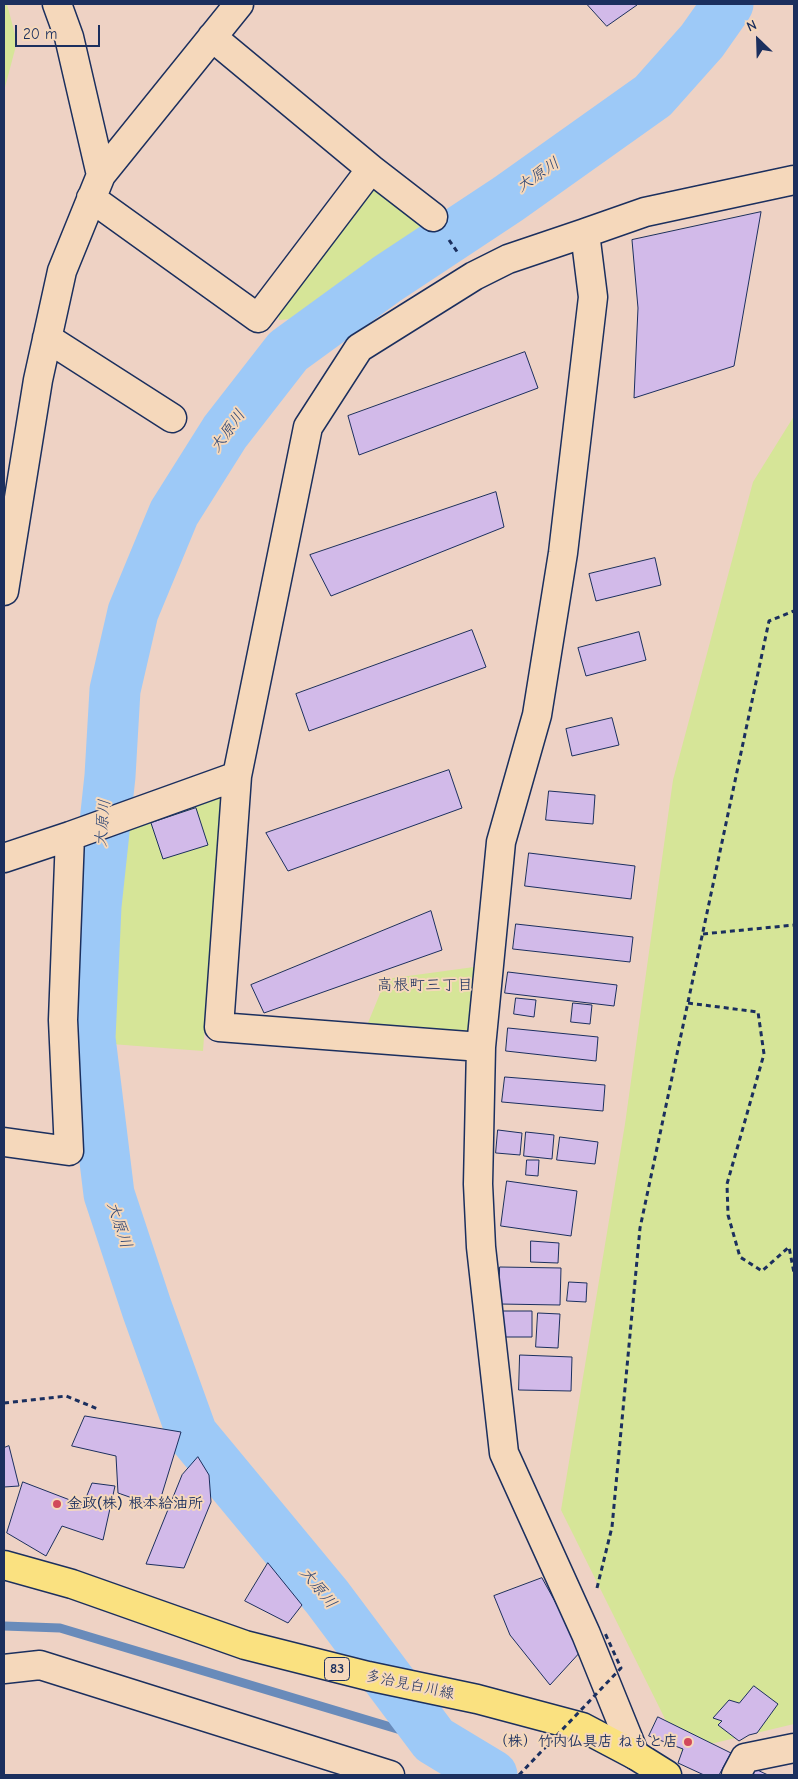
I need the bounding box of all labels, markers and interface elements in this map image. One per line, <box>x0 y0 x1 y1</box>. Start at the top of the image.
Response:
scale bar <box>18 15 102 47</box>
north arrow <box>733 15 783 65</box>
text: N <box>744 16 759 35</box>
text: 20 m <box>23 25 57 43</box>
water label: 大原川 <box>513 154 563 196</box>
water label: 大原川 <box>206 406 250 456</box>
water label: 大原川 <box>91 798 115 848</box>
district label: 高根町三丁目 <box>377 975 473 995</box>
water label: 大原川 <box>102 1199 136 1251</box>
place label: 金政(株) 根本給油所 <box>67 1495 203 1513</box>
marker: 金政(株) 根本給油所 <box>51 1498 63 1510</box>
water label: 大原川 <box>295 1563 341 1613</box>
road number: 83 <box>324 1658 350 1680</box>
street label: 多治見白川線 <box>364 1667 456 1703</box>
place label: （株）竹内仏具店 ねもと店 <box>493 1733 678 1751</box>
marker: （株）竹内仏具店 ねもと店 <box>682 1736 694 1748</box>

